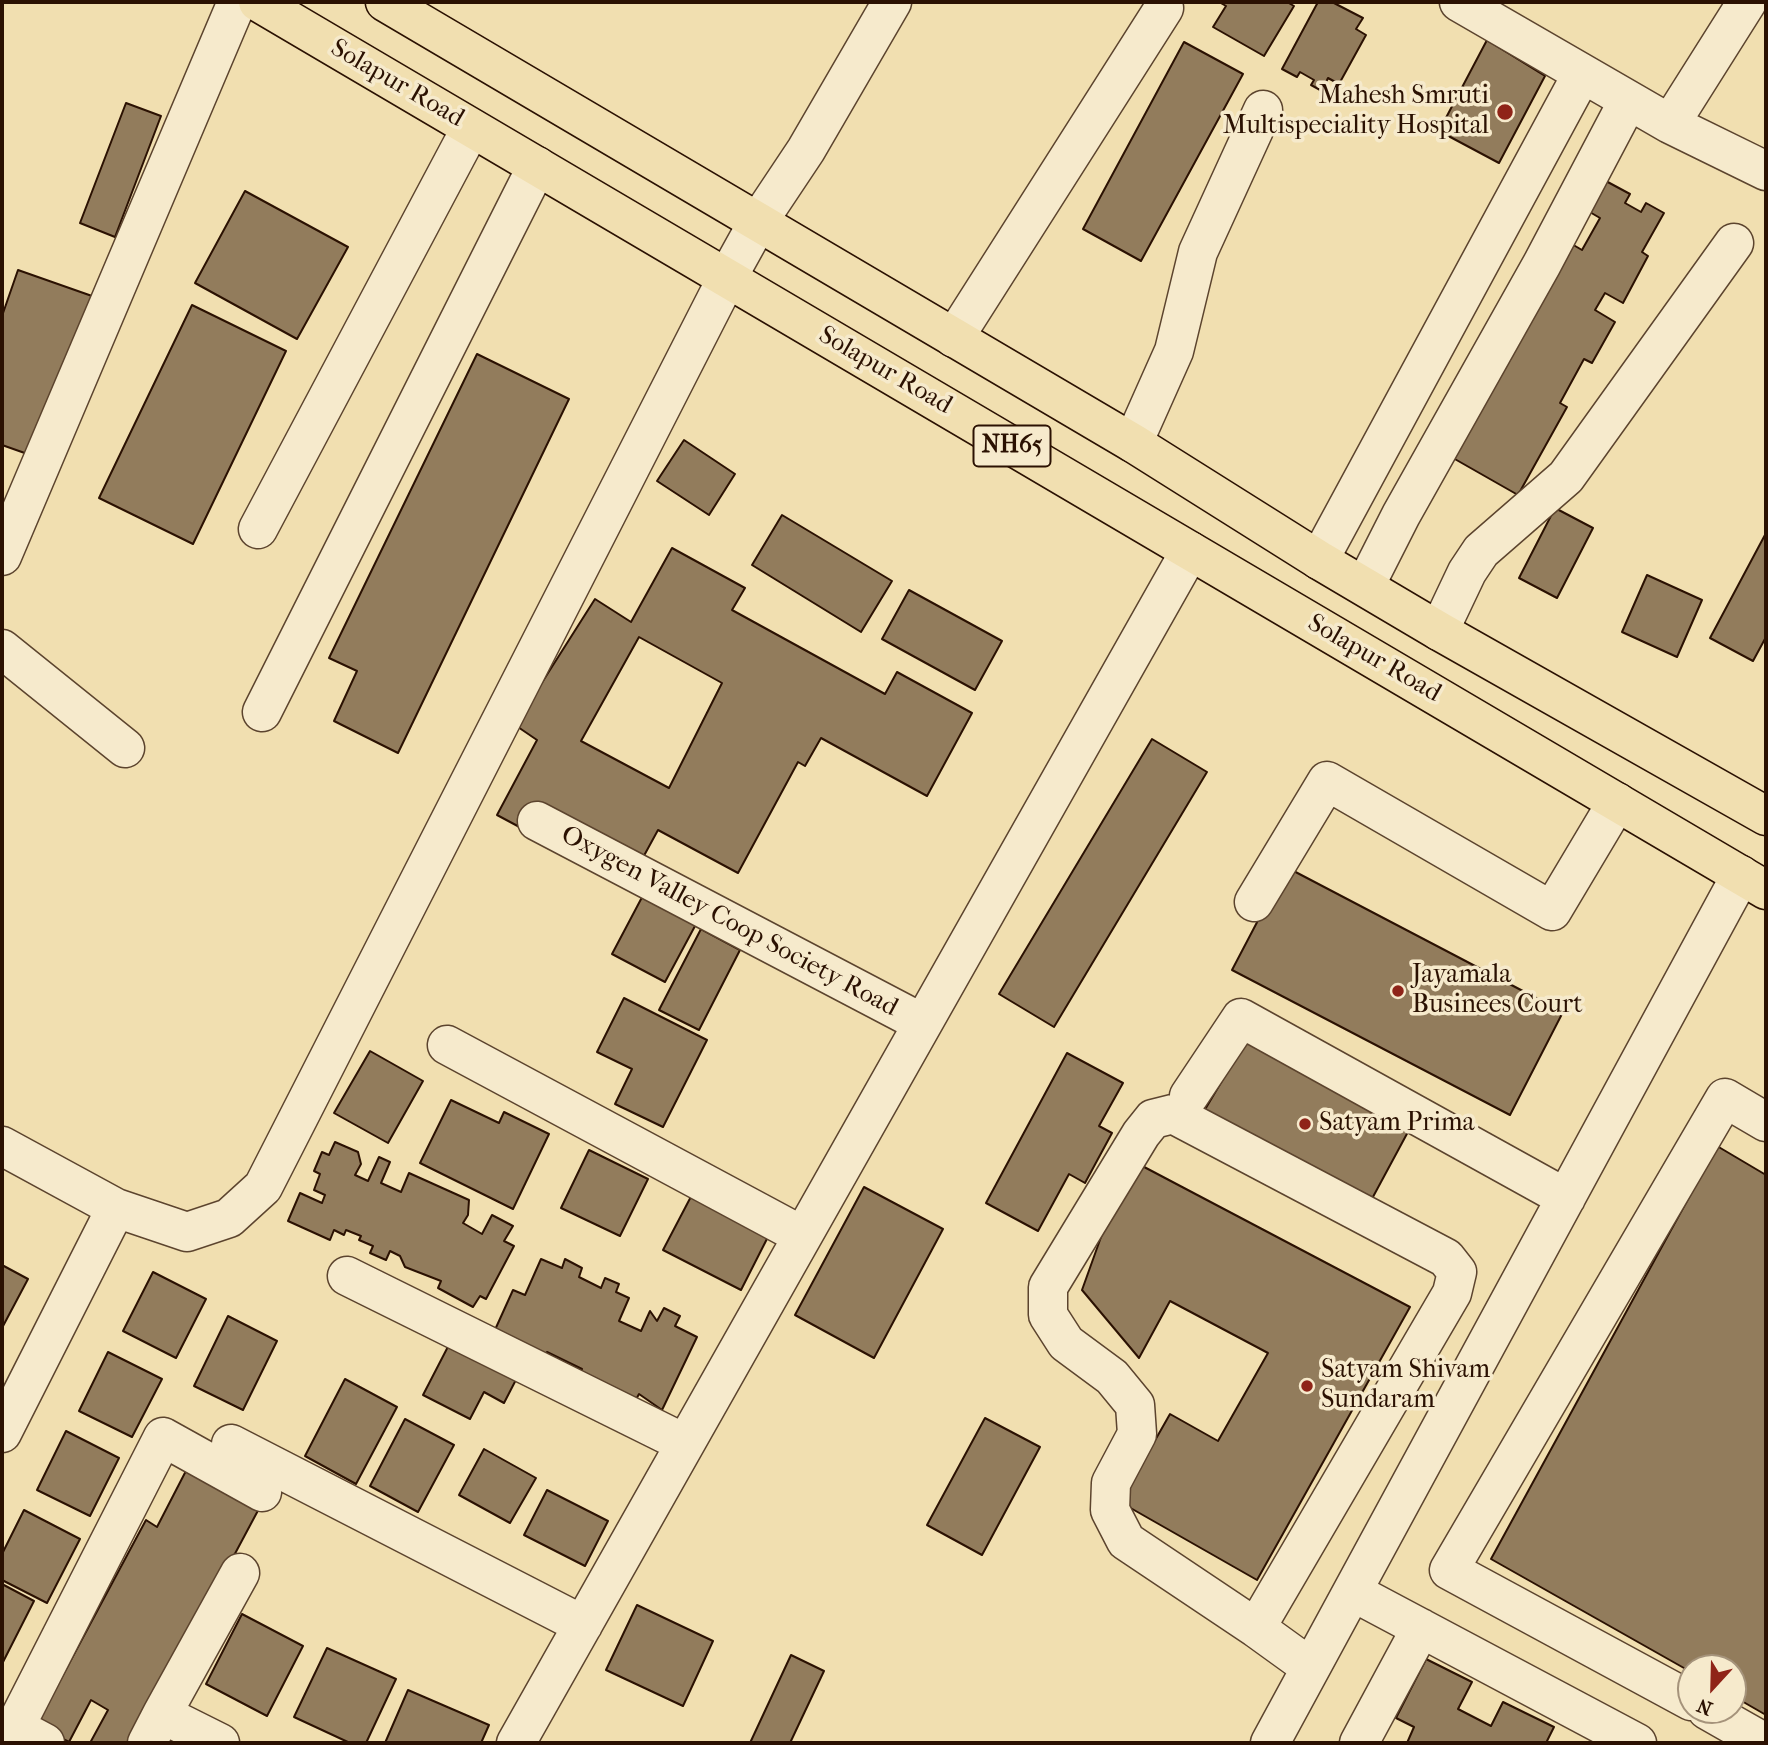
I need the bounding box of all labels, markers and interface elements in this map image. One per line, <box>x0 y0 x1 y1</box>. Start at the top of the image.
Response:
street label: Solapur Road <box>325 33 469 135</box>
place label: Mahesh Smruti Multispeciality Hospital <box>1223 81 1489 142</box>
marker: Mahesh Smruti Multispeciality Hospital <box>1495 102 1515 122</box>
street label: Solapur Road <box>813 320 957 422</box>
road number: NH65 <box>974 426 1050 466</box>
street label: Solapur Road <box>1302 608 1446 710</box>
street label: Oxygen Valley Coop Society Road <box>555 820 903 1024</box>
place label: Jayamala Businees Court <box>1412 960 1582 1021</box>
marker: Jayamala Businees Court <box>1390 983 1406 999</box>
place label: Satyam Prima <box>1319 1108 1475 1140</box>
marker: Satyam Prima <box>1297 1116 1313 1132</box>
place label: Satyam Shivam Sundaram <box>1321 1355 1490 1416</box>
marker: Satyam Shivam Sundaram <box>1299 1378 1315 1394</box>
north arrow <box>1677 1654 1747 1724</box>
text: N <box>1694 1694 1716 1720</box>

